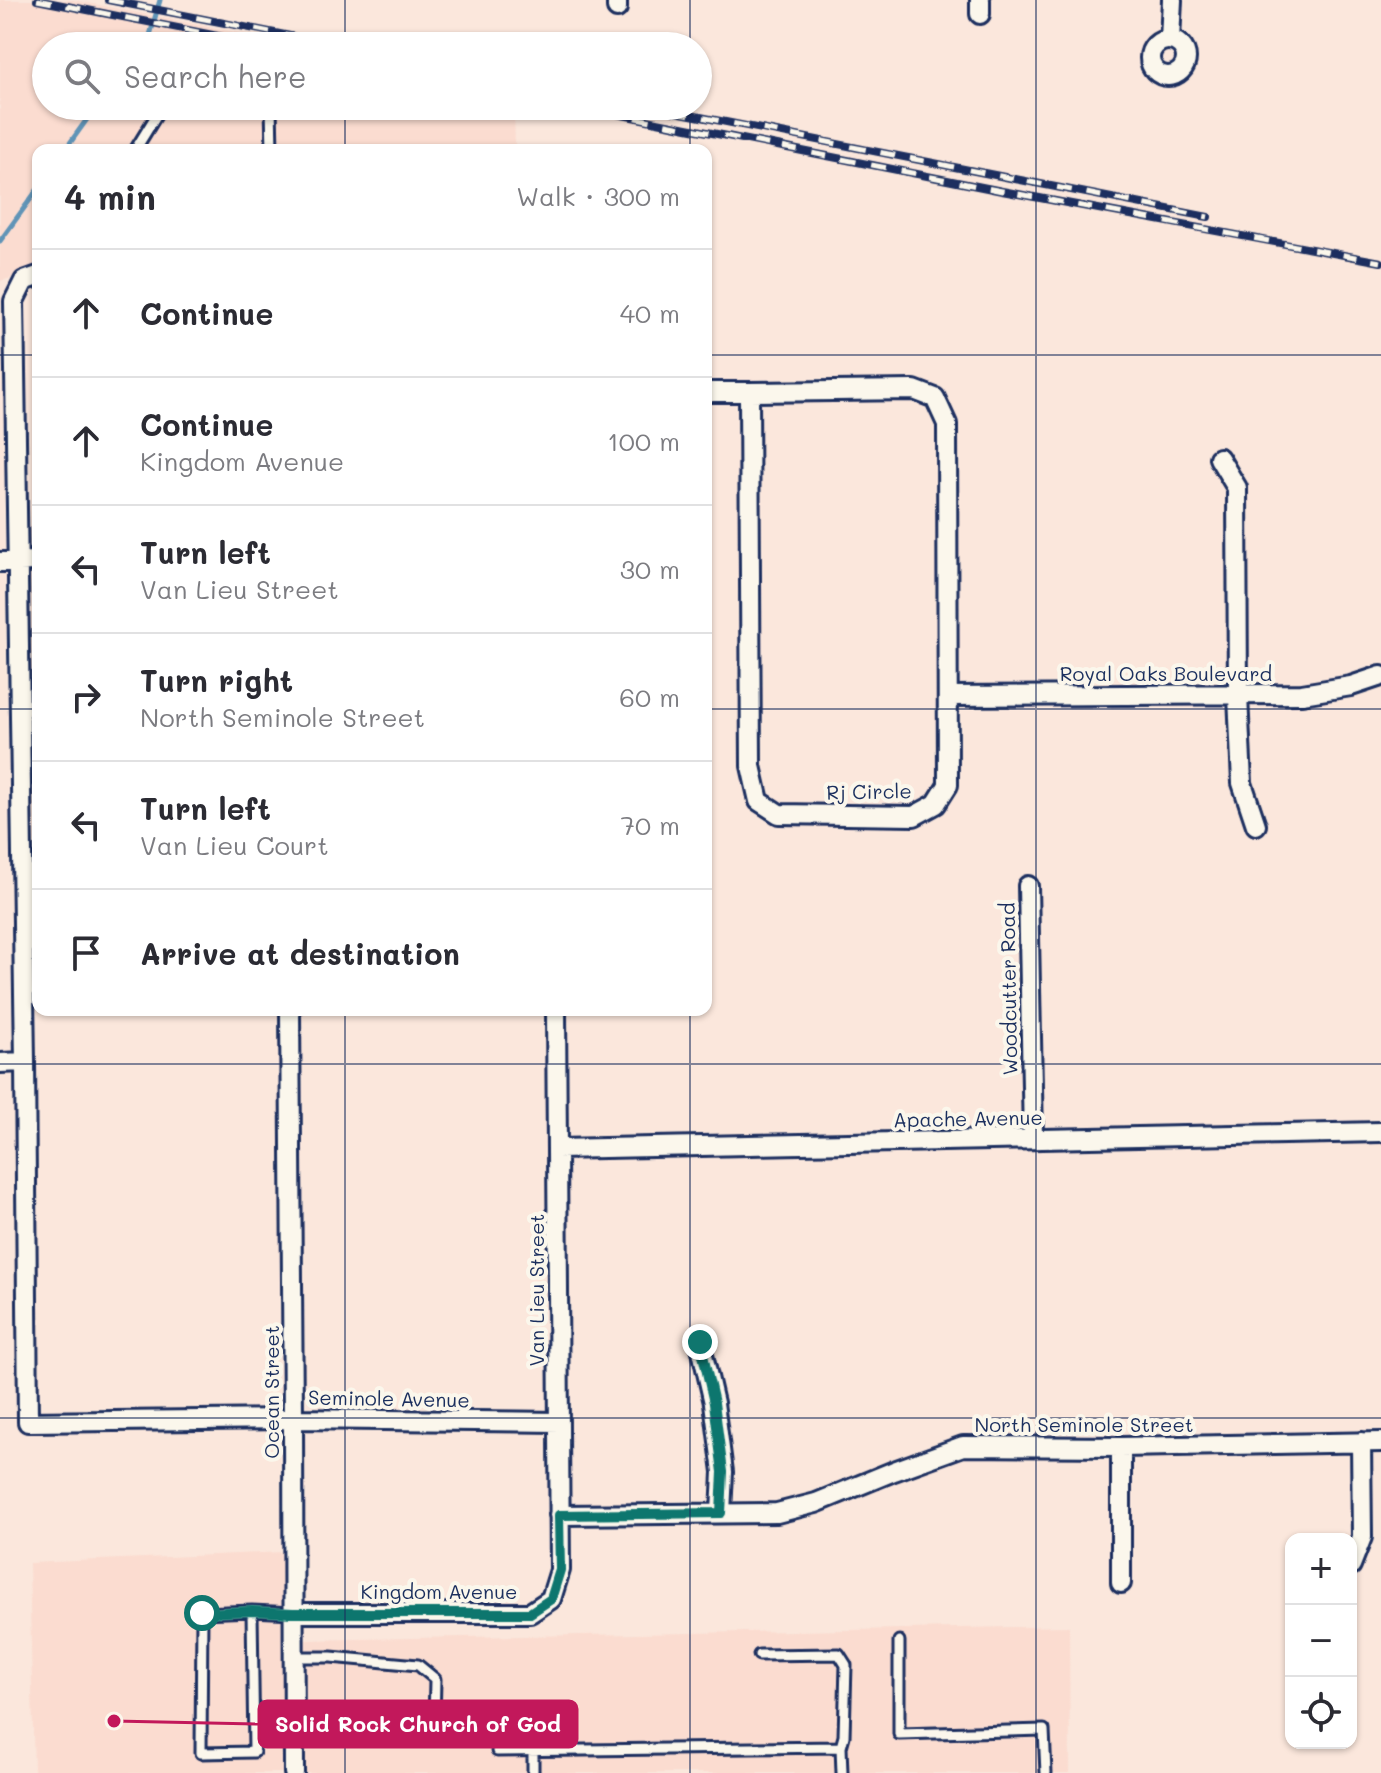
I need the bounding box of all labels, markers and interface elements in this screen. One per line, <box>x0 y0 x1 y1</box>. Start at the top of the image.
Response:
search box <box>32 32 712 120</box>
icon: search <box>60 54 104 98</box>
text: Search here <box>124 56 307 96</box>
text: 4 min <box>64 174 156 219</box>
text: Walk · 300 m <box>516 179 680 213</box>
icon: ahead <box>64 291 108 335</box>
text: Continue <box>140 293 273 333</box>
text: 40 m <box>620 296 680 330</box>
text: Continue <box>140 404 273 444</box>
icon: ahead <box>64 419 108 463</box>
text: 100 m <box>607 424 680 458</box>
text: Kingdom Avenue <box>140 444 344 478</box>
text: Turn left <box>140 532 271 572</box>
icon: left <box>64 547 108 591</box>
text: 30 m <box>620 552 680 586</box>
text: Van Lieu Street <box>140 572 339 606</box>
text: Turn right <box>140 660 293 700</box>
street label: Royal Oaks Boulevard <box>1060 660 1272 686</box>
icon: right <box>64 675 108 719</box>
text: 60 m <box>619 680 680 714</box>
text: North Seminole Street <box>140 700 425 734</box>
street label: Rj Circle <box>826 777 912 805</box>
text: Turn left <box>140 788 271 828</box>
icon: left <box>64 803 108 847</box>
text: 70 m <box>620 808 680 842</box>
text: Van Lieu Court <box>140 828 329 862</box>
street label: Woodcutter Road <box>993 902 1023 1076</box>
icon: arrive <box>64 931 108 975</box>
text: Arrive at destination <box>140 933 460 973</box>
street label: Apache Avenue <box>893 1104 1043 1132</box>
street label: Van Lieu Street <box>523 1214 549 1366</box>
route end <box>682 1324 718 1360</box>
street label: Ocean Street <box>258 1325 284 1459</box>
street label: Seminole Avenue <box>308 1384 470 1412</box>
street label: North Seminole Street <box>974 1411 1194 1437</box>
map controls <box>1285 1533 1357 1749</box>
button: + <box>1285 1533 1357 1605</box>
street label: Kingdom Avenue <box>360 1578 518 1604</box>
route start <box>184 1595 220 1631</box>
button: − <box>1285 1605 1357 1677</box>
button: locate <box>1285 1677 1357 1749</box>
callout: Solid Rock Church of God <box>259 1701 577 1747</box>
text: Solid Rock Church of God <box>275 1709 561 1738</box>

